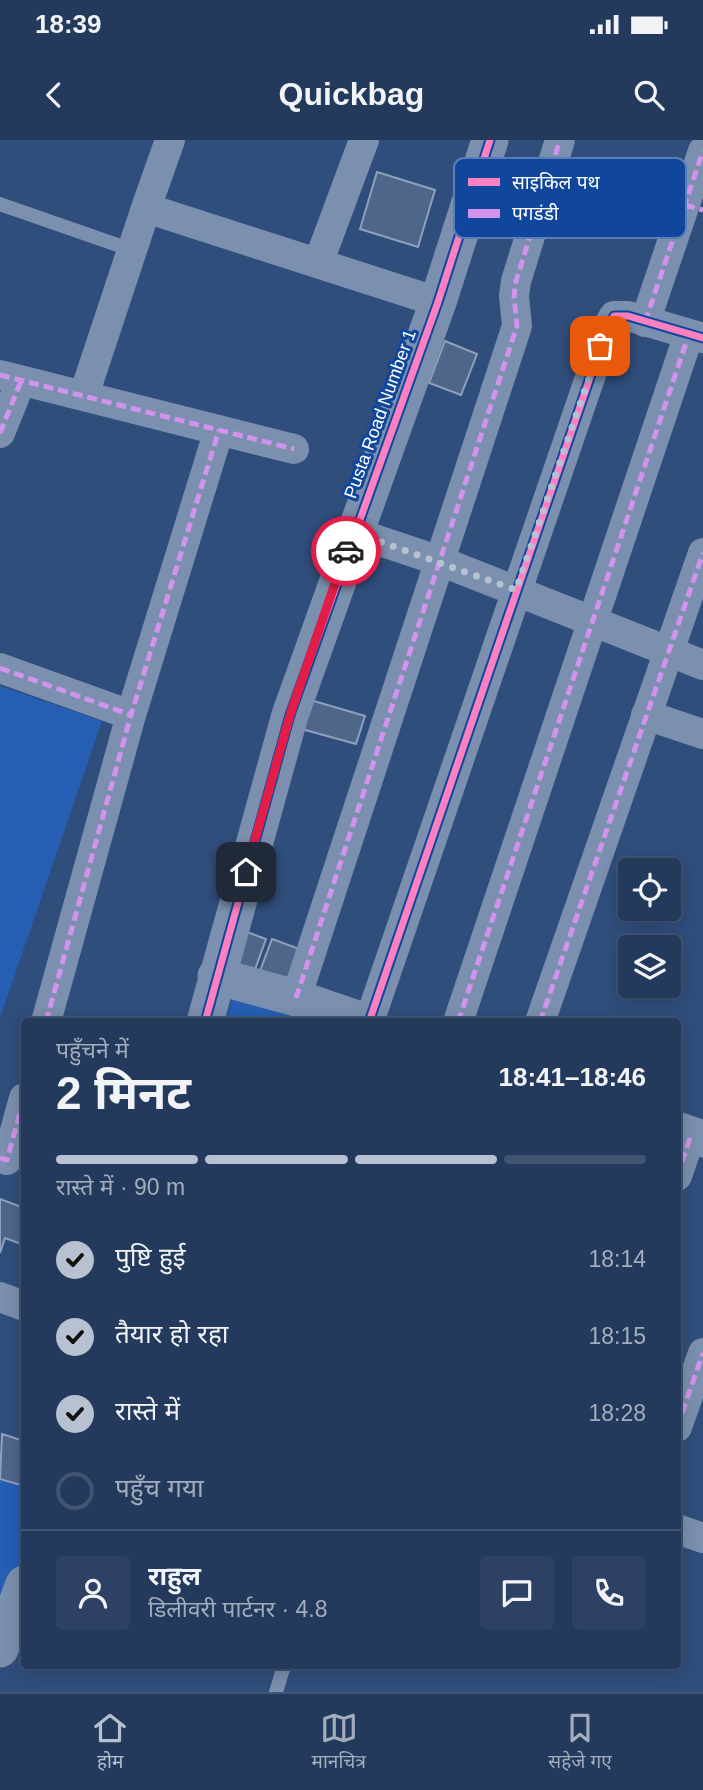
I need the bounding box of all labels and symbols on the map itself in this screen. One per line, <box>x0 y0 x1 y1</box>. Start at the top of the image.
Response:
legend <box>454 158 686 238</box>
text: साइकिल पथ <box>512 172 601 193</box>
text: पगडंडी <box>512 203 560 224</box>
pin <box>570 316 630 376</box>
street label: Pusta Road Number 1 <box>340 327 420 501</box>
courier <box>311 516 381 586</box>
pin <box>216 842 276 902</box>

